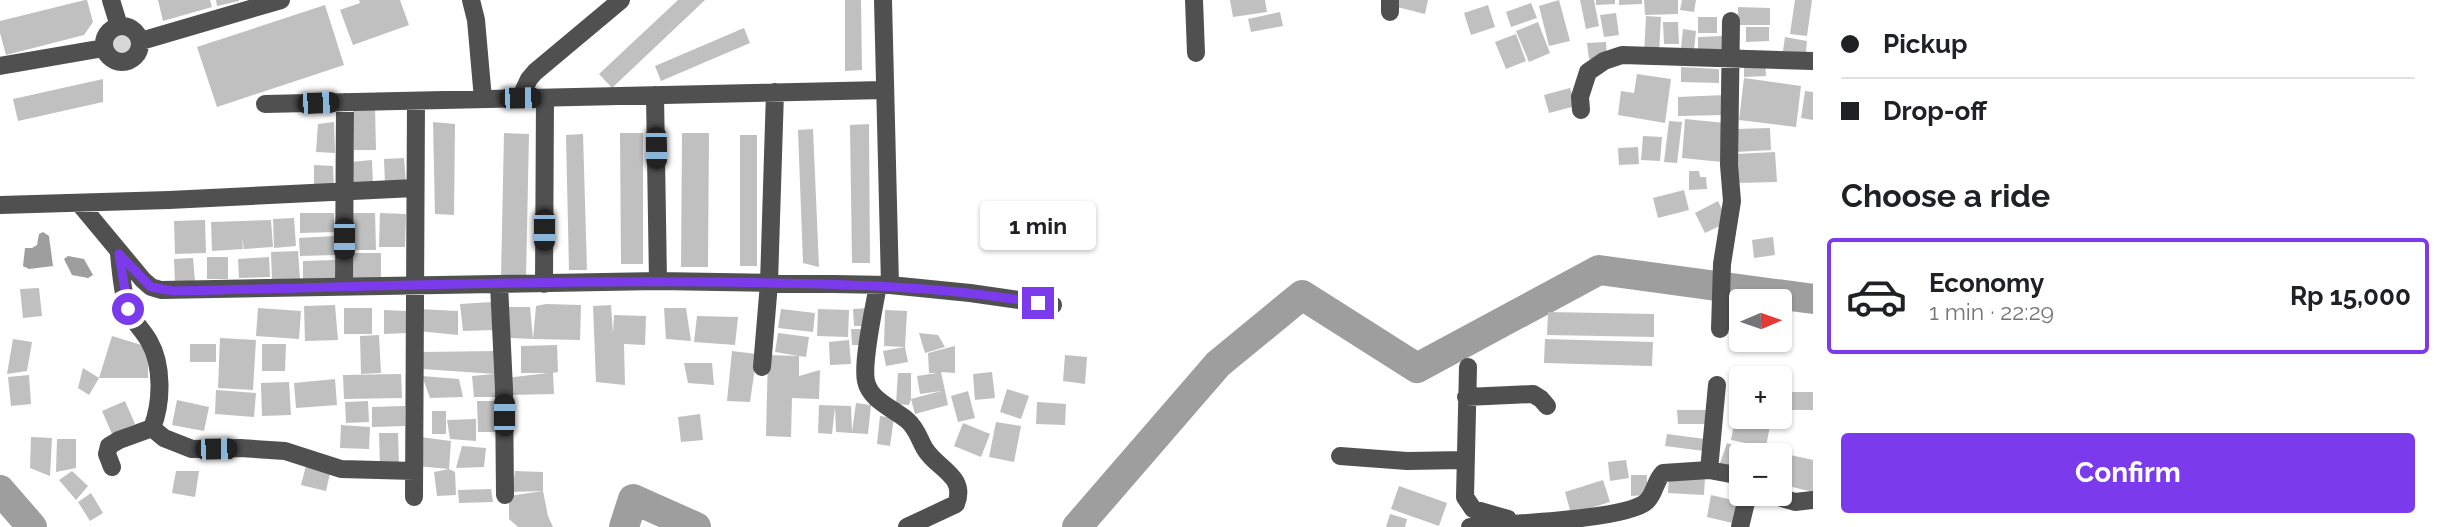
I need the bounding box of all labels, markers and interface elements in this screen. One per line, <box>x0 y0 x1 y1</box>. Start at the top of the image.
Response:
text: Pickup <box>1883 29 1968 59</box>
car <box>499 87 542 109</box>
car <box>297 92 340 114</box>
text: Drop-off <box>1883 96 1987 126</box>
car <box>646 127 667 169</box>
text: Choose a ride <box>1841 177 2050 214</box>
callout: 1 min <box>980 202 1096 250</box>
car <box>534 209 555 251</box>
text: 1 min <box>1009 212 1067 239</box>
car <box>334 218 355 260</box>
icon: car <box>1845 265 1908 328</box>
text: Economy <box>1929 268 2044 298</box>
text: Rp 15,000 <box>2290 281 2411 311</box>
route end <box>1022 287 1054 319</box>
north arrow <box>1729 289 1792 352</box>
map controls <box>1729 289 1792 506</box>
route start <box>112 293 144 325</box>
text: 1 min · 22:29 <box>1929 298 2054 325</box>
button: + <box>1729 366 1792 429</box>
car <box>494 394 515 436</box>
button: Confirm <box>1841 433 2415 513</box>
car <box>195 438 238 460</box>
button: − <box>1729 443 1792 506</box>

